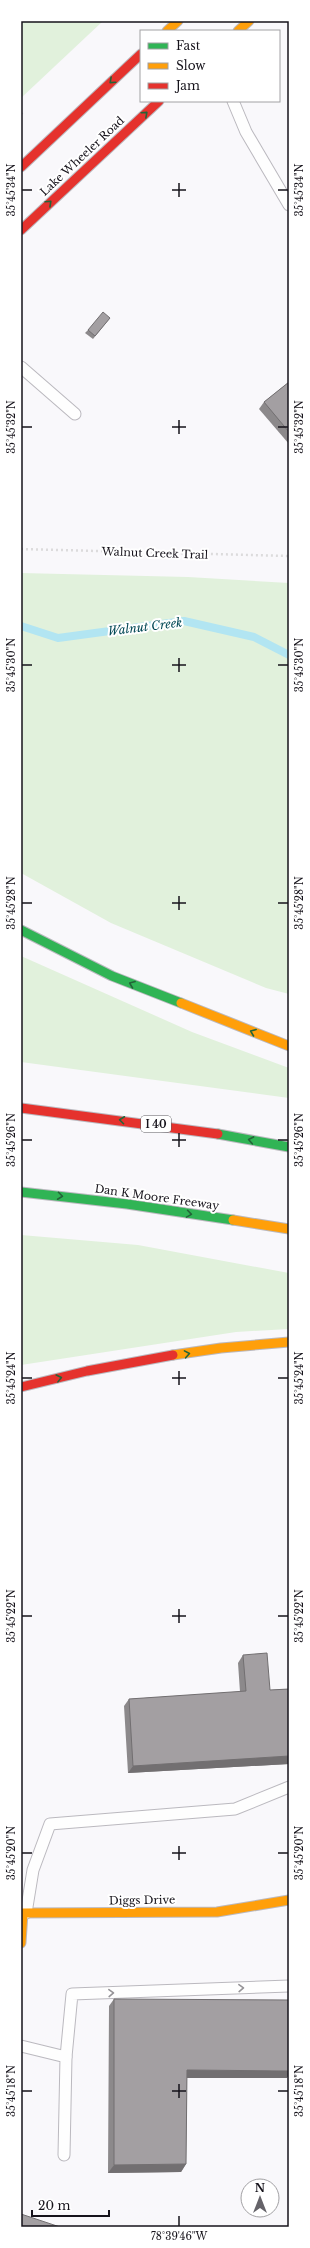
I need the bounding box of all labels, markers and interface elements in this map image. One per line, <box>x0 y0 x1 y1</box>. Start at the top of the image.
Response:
legend <box>140 30 280 102</box>
text: Fast <box>176 38 201 53</box>
text: Slow <box>176 58 206 73</box>
one-way arrow <box>109 76 117 83</box>
text: Jam <box>174 78 200 93</box>
one-way arrow <box>140 112 147 119</box>
street label: Lake Wheeler Road <box>37 113 127 199</box>
text: 35°45'34"N <box>5 163 18 217</box>
text: 35°45'34"N <box>293 163 306 217</box>
one-way arrow <box>44 200 52 208</box>
text: 35°45'32"N <box>5 400 18 454</box>
text: 35°45'32"N <box>293 400 306 454</box>
street label: Walnut Creek Trail <box>100 544 209 562</box>
water label: Walnut Creek <box>107 614 183 639</box>
text: 35°45'30"N <box>5 638 18 692</box>
text: 35°45'30"N <box>293 638 306 692</box>
text: 35°45'28"N <box>5 876 18 930</box>
text: 35°45'28"N <box>293 876 306 930</box>
one-way arrow <box>128 980 135 988</box>
one-way arrow <box>249 1028 256 1036</box>
text: 35°45'26"N <box>5 1113 18 1167</box>
text: 35°45'26"N <box>293 1113 306 1167</box>
one-way arrow <box>119 1116 125 1125</box>
road number: I 40 <box>141 1116 171 1132</box>
one-way arrow <box>248 1136 254 1144</box>
street label: Dan K Moore Freeway <box>94 1181 220 1213</box>
one-way arrow <box>57 1192 63 1201</box>
one-way arrow <box>185 1209 192 1218</box>
one-way arrow <box>183 1350 190 1358</box>
text: 35°45'24"N <box>5 1351 18 1405</box>
text: 35°45'24"N <box>293 1351 306 1405</box>
one-way arrow <box>56 1374 62 1382</box>
text: 35°45'22"N <box>5 1589 18 1643</box>
text: 35°45'22"N <box>293 1589 306 1643</box>
text: 35°45'20"N <box>5 1826 18 1880</box>
text: 35°45'20"N <box>293 1826 306 1880</box>
street label: Diggs Drive <box>109 1892 175 1908</box>
one-way arrow <box>238 1983 244 1992</box>
one-way arrow <box>108 1988 114 1997</box>
text: 35°45'18"N <box>5 2065 18 2117</box>
text: 35°45'18"N <box>293 2065 306 2117</box>
north arrow <box>240 2178 280 2218</box>
text: N <box>255 2181 266 2195</box>
scale bar <box>32 2192 109 2218</box>
text: 20 m <box>38 2198 70 2213</box>
text: 78°39'46"W <box>151 2230 208 2243</box>

